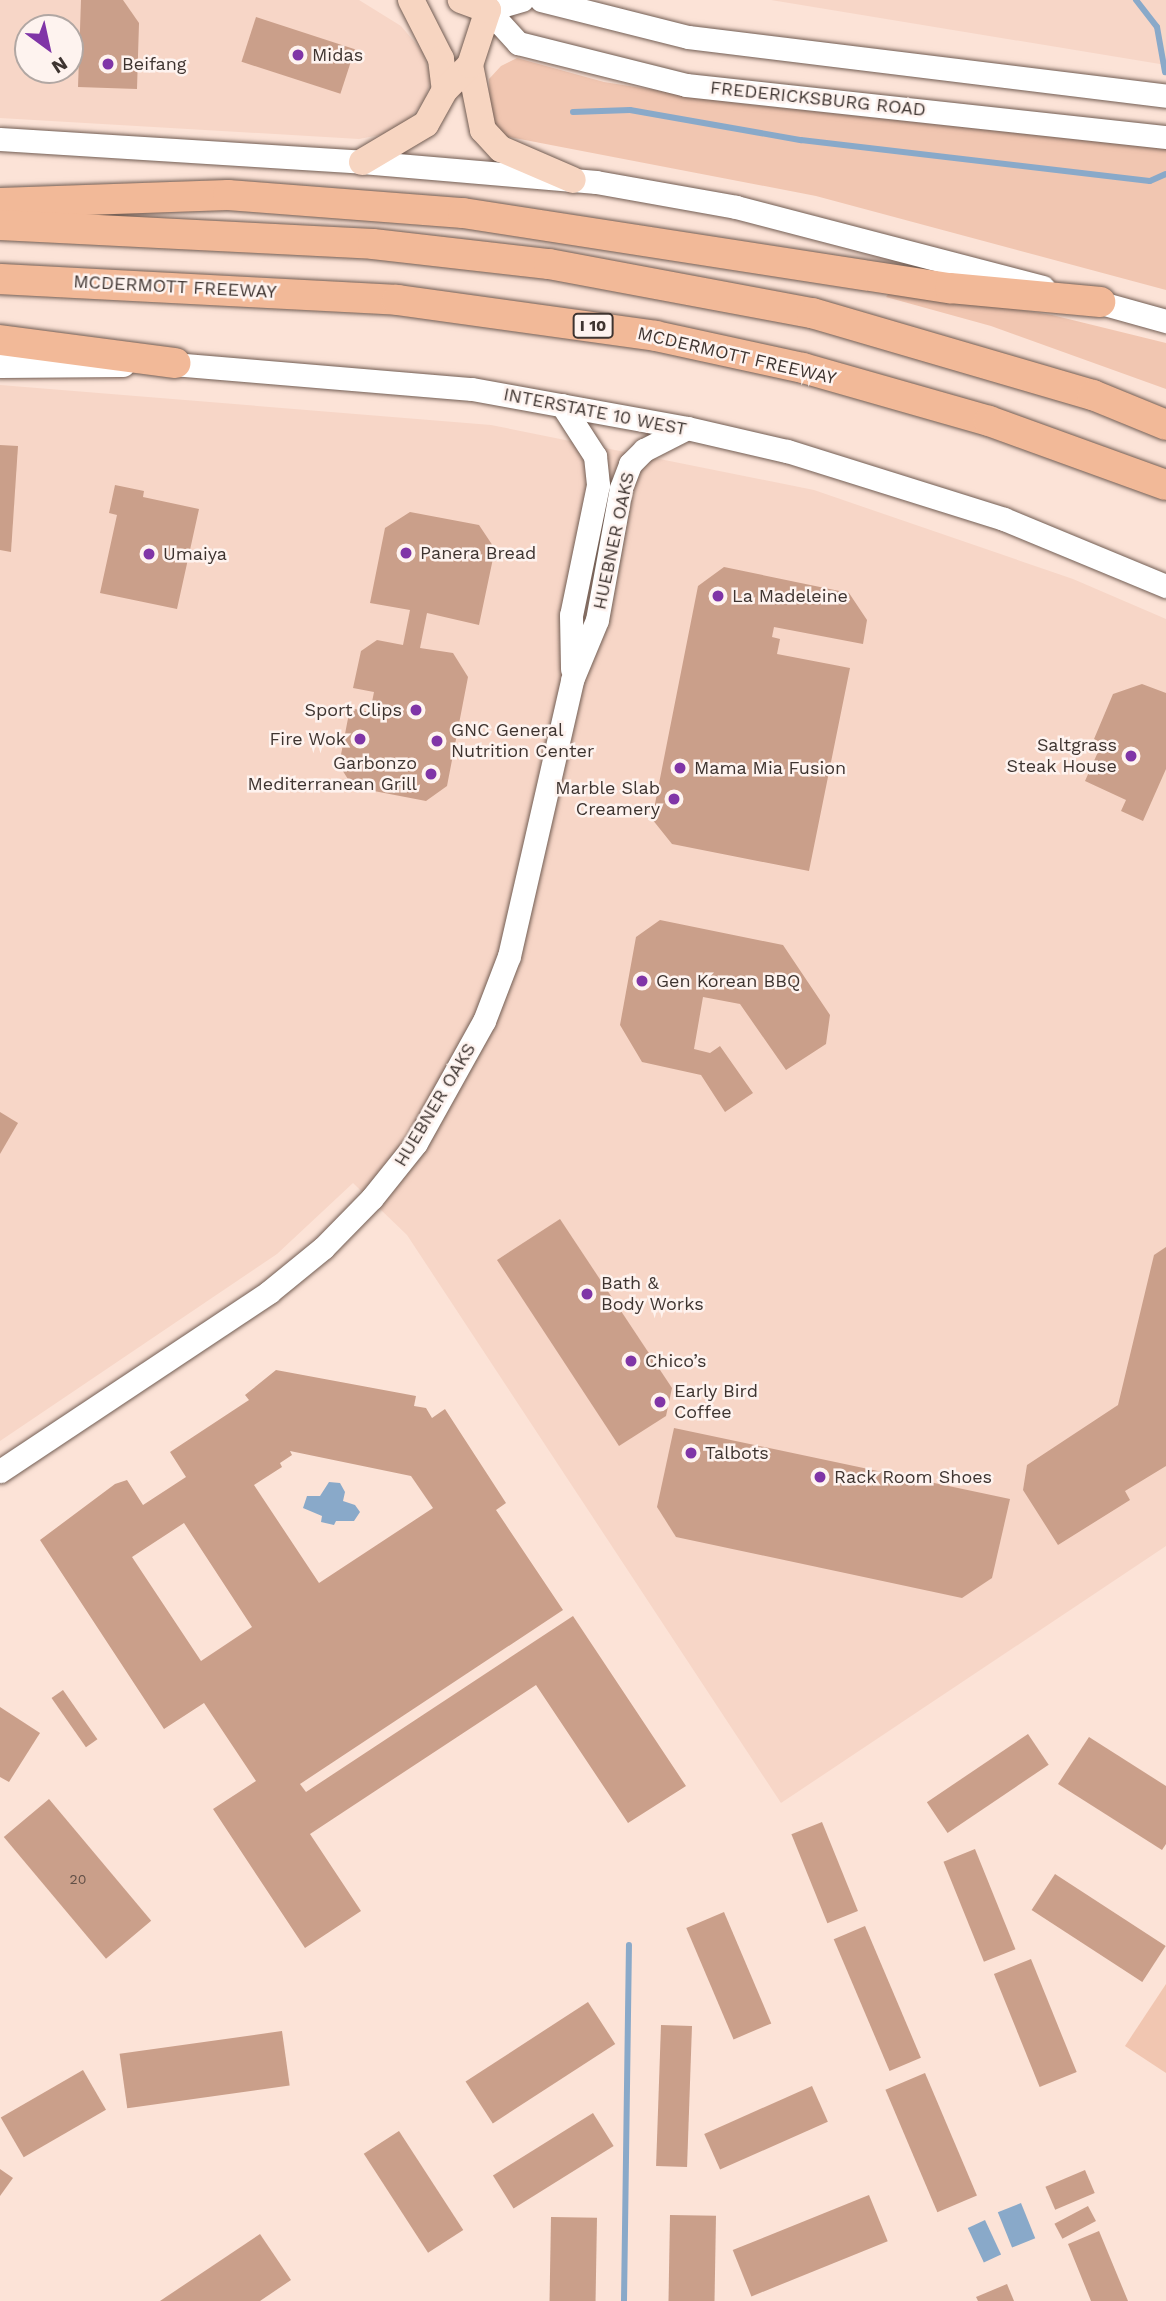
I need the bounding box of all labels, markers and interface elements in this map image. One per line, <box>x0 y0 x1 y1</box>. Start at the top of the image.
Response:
north arrow <box>14 14 84 84</box>
place label: Midas <box>312 44 363 66</box>
marker: Midas <box>290 47 306 63</box>
text: N <box>47 52 72 79</box>
place label: Beifang <box>122 53 186 75</box>
marker: Beifang <box>100 56 116 72</box>
street label: FREDERICKSBURG ROAD <box>709 77 927 121</box>
street label: MCDERMOTT FREEWAY <box>73 271 277 303</box>
road number: I 10 <box>572 314 614 338</box>
street label: MCDERMOTT FREEWAY <box>635 323 839 389</box>
street label: INTERSTATE 10 WEST <box>501 384 689 440</box>
street label: HUEBNER OAKS <box>589 470 639 612</box>
place label: Panera Bread <box>420 542 537 564</box>
place label: Umaiya <box>163 543 227 565</box>
marker: Panera Bread <box>398 545 414 561</box>
marker: Umaiya <box>141 546 157 562</box>
place label: La Madeleine <box>732 585 848 607</box>
marker: La Madeleine <box>710 588 726 604</box>
place label: Sport Clips <box>305 699 402 721</box>
marker: Sport Clips <box>408 702 424 718</box>
place label: GNC General Nutrition Center <box>451 720 594 762</box>
place label: Fire Wok <box>269 728 346 750</box>
marker: Fire Wok <box>352 731 368 747</box>
marker: GNC General Nutrition Center <box>429 733 445 749</box>
place label: Saltgrass Steak House <box>1006 735 1117 778</box>
marker: Saltgrass Steak House <box>1123 748 1139 764</box>
place label: Garbonzo Mediterranean Grill <box>248 753 417 796</box>
place label: Mama Mia Fusion <box>694 757 847 779</box>
marker: Mama Mia Fusion <box>672 760 688 776</box>
marker: Garbonzo Mediterranean Grill <box>423 766 439 782</box>
place label: Marble Slab Creamery <box>555 778 660 820</box>
marker: Marble Slab Creamery <box>666 791 682 807</box>
place label: Gen Korean BBQ <box>656 970 800 992</box>
marker: Gen Korean BBQ <box>634 973 650 989</box>
street label: HUEBNER OAKS <box>390 1039 480 1171</box>
place label: Bath & Body Works <box>601 1273 705 1316</box>
marker: Bath & Body Works <box>579 1286 595 1302</box>
place label: Chico’s <box>645 1350 707 1372</box>
marker: Chico’s <box>623 1353 639 1369</box>
place label: Early Bird Coffee <box>674 1381 758 1424</box>
marker: Early Bird Coffee <box>652 1394 668 1410</box>
place label: Talbots <box>705 1442 769 1464</box>
marker: Talbots <box>683 1445 699 1461</box>
place label: Rack Room Shoes <box>834 1466 992 1488</box>
marker: Rack Room Shoes <box>812 1469 828 1485</box>
house number: 20 <box>70 1871 86 1887</box>

